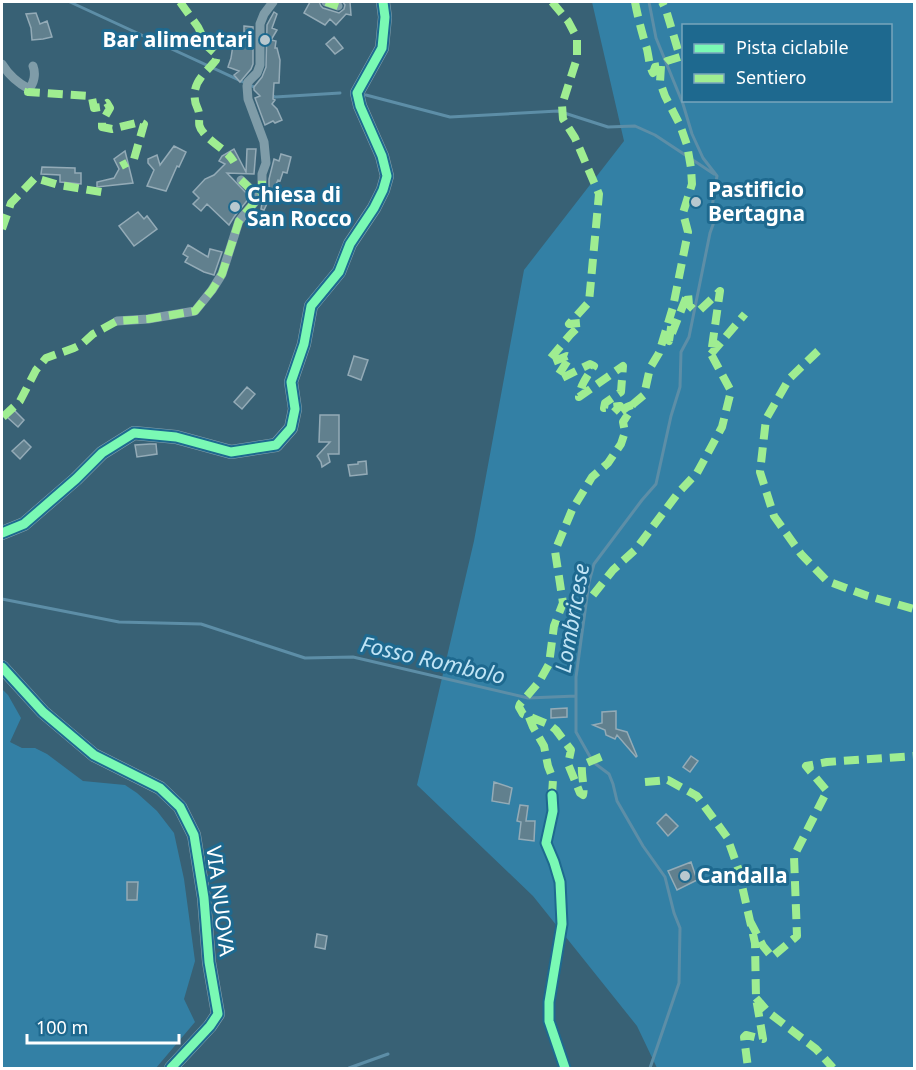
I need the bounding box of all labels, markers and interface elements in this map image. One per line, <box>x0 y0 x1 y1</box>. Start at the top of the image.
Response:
legend <box>682 24 892 102</box>
place label: Bar alimentari <box>102 25 253 53</box>
marker: Bar alimentari <box>258 33 272 47</box>
text: Pista ciclabile <box>736 35 849 59</box>
text: Sentiero <box>736 65 806 89</box>
place label: Pastificio Bertagna <box>708 175 805 227</box>
place label: Chiesa di San Rocco <box>247 180 352 232</box>
marker: Pastificio Bertagna <box>689 195 703 209</box>
marker: Chiesa di San Rocco <box>228 200 242 214</box>
water label: Lombricese <box>547 561 595 675</box>
water label: Fosso Rombolo <box>358 628 508 690</box>
street label: VIA NUOVA <box>200 844 242 958</box>
place label: Candalla <box>697 861 788 889</box>
marker: Candalla <box>678 869 692 883</box>
scale bar <box>27 1007 178 1045</box>
text: 100 m <box>36 1015 88 1039</box>

